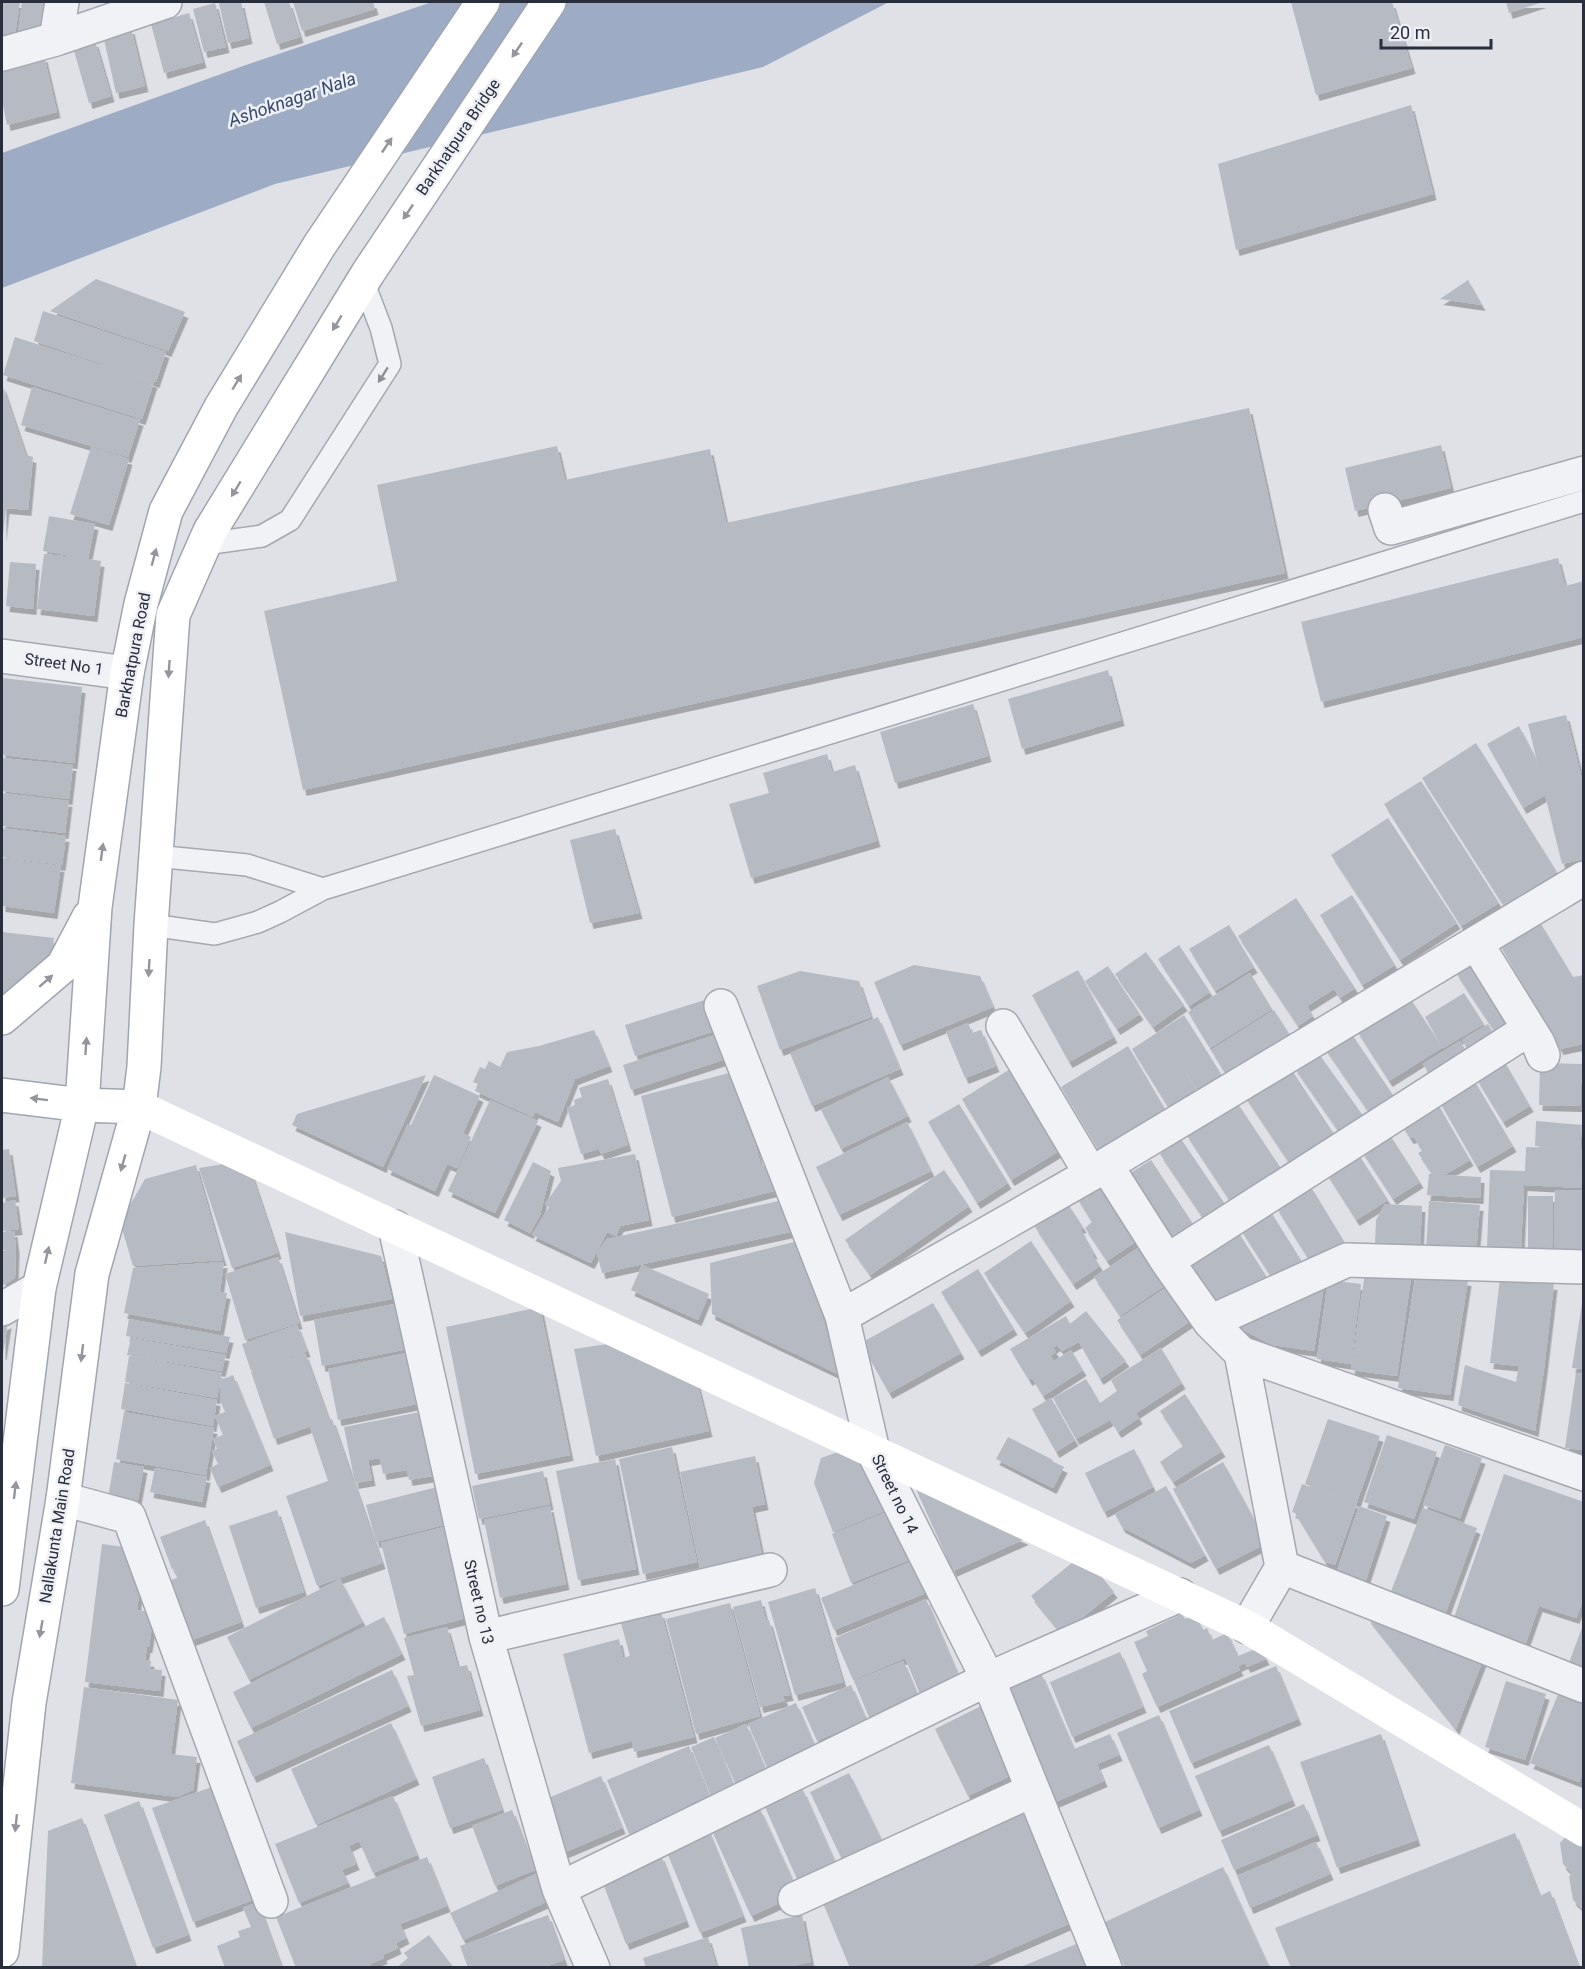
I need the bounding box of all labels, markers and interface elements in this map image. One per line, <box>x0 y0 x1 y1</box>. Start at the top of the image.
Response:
scale bar <box>1381 12 1490 50</box>
text: 20 m <box>1390 22 1430 43</box>
one-way arrow <box>512 42 523 58</box>
water label: Ashoknagar Nala <box>225 67 358 131</box>
street label: Barkhatpura Bridge <box>412 75 504 199</box>
one-way arrow <box>381 137 392 153</box>
one-way arrow <box>403 204 414 220</box>
one-way arrow <box>332 315 343 331</box>
one-way arrow <box>378 367 389 383</box>
one-way arrow <box>231 374 242 390</box>
one-way arrow <box>230 481 241 497</box>
one-way arrow <box>149 548 159 566</box>
street label: Barkhatpura Road <box>112 591 154 719</box>
street label: Street No 1 <box>23 649 105 679</box>
one-way arrow <box>165 660 174 679</box>
one-way arrow <box>98 843 107 862</box>
one-way arrow <box>144 959 153 978</box>
one-way arrow <box>38 974 54 987</box>
one-way arrow <box>81 1037 91 1056</box>
one-way arrow <box>29 1095 48 1104</box>
one-way arrow <box>118 1154 128 1172</box>
one-way arrow <box>43 1245 52 1264</box>
one-way arrow <box>77 1344 87 1363</box>
street label: Nallakunta Main Road <box>35 1447 79 1605</box>
street label: Street no 14 <box>868 1451 922 1537</box>
one-way arrow <box>11 1480 20 1499</box>
street label: Street no 13 <box>460 1558 498 1646</box>
one-way arrow <box>36 1620 45 1639</box>
one-way arrow <box>11 1813 20 1832</box>

